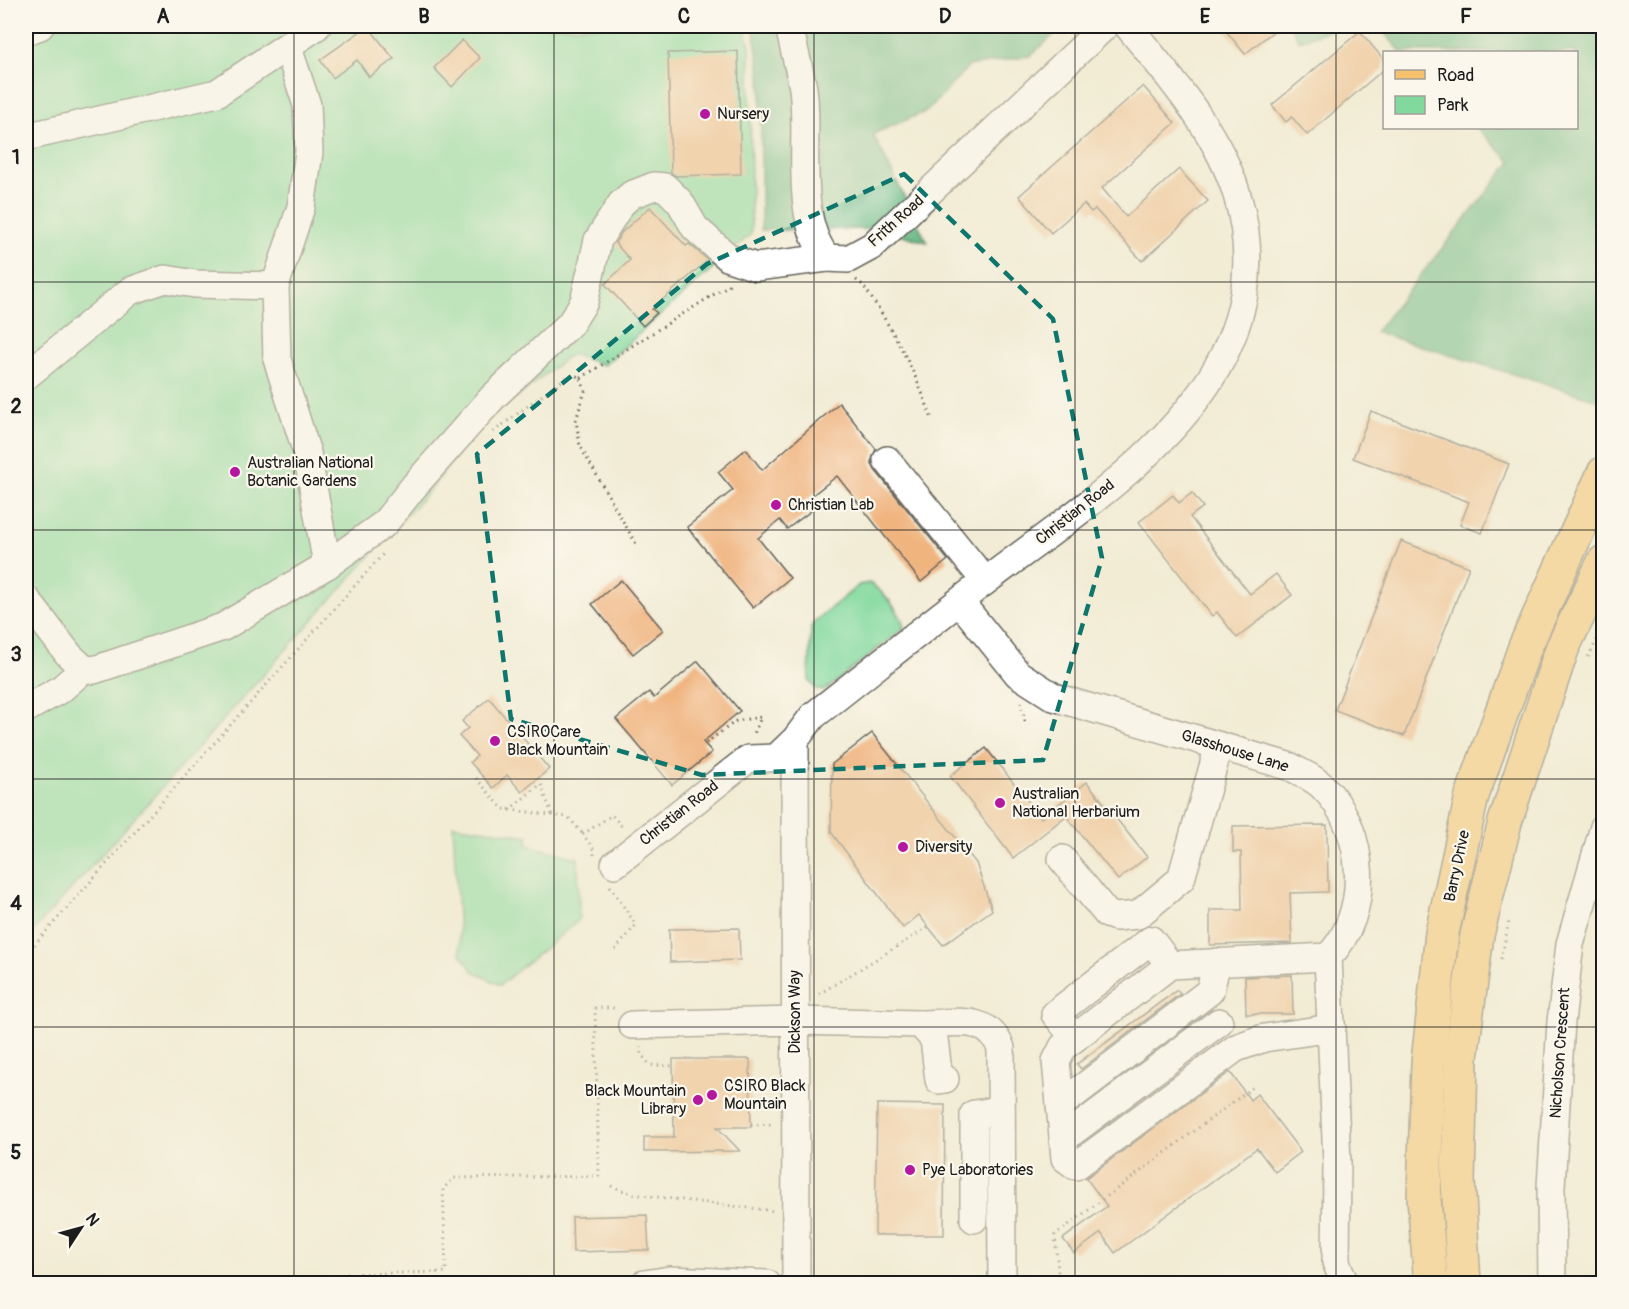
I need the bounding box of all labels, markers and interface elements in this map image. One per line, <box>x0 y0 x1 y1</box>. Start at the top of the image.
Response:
text: A <box>157 4 170 29</box>
text: B <box>418 4 430 29</box>
text: C <box>678 4 690 29</box>
text: D <box>939 4 952 29</box>
text: E <box>1200 4 1211 29</box>
text: F <box>1460 4 1472 29</box>
legend <box>1383 51 1578 129</box>
text: Road <box>1437 64 1474 87</box>
text: Park <box>1437 94 1469 117</box>
place label: Nursery <box>717 104 769 124</box>
marker: Nursery <box>698 107 712 121</box>
text: 1 <box>12 145 20 170</box>
street label: Frith Road <box>864 191 928 251</box>
text: 2 <box>10 394 22 419</box>
place label: Australian National Botanic Gardens <box>247 453 374 491</box>
marker: Australian National Botanic Gardens <box>228 465 242 479</box>
street label: Christian Road <box>1031 475 1119 549</box>
place label: Christian Lab <box>788 495 874 515</box>
marker: Christian Lab <box>769 498 783 512</box>
text: 3 <box>10 642 22 667</box>
place label: CSIROCare Black Mountain <box>507 722 608 760</box>
street label: Glasshouse Lane <box>1179 725 1291 777</box>
marker: CSIROCare Black Mountain <box>488 734 502 748</box>
street label: Christian Road <box>635 776 723 850</box>
place label: Australian National Herbarium <box>1012 784 1140 822</box>
marker: Australian National Herbarium <box>993 796 1007 810</box>
street label: Barry Drive <box>1440 828 1474 903</box>
place label: Diversity <box>915 837 973 857</box>
marker: Diversity <box>896 840 910 854</box>
text: 4 <box>10 891 22 916</box>
street label: Dickson Way <box>785 970 805 1054</box>
street label: Nicholson Crescent <box>1545 986 1575 1119</box>
place label: CSIRO Black Mountain <box>724 1076 806 1114</box>
place label: Black Mountain Library <box>585 1081 686 1119</box>
marker: CSIRO Black Mountain <box>705 1088 719 1102</box>
marker: Black Mountain Library <box>691 1093 705 1107</box>
text: 5 <box>11 1140 22 1165</box>
place label: Pye Laboratories <box>922 1160 1033 1180</box>
marker: Pye Laboratories <box>903 1163 917 1177</box>
north arrow <box>51 1198 111 1258</box>
text: N <box>81 1210 104 1230</box>

